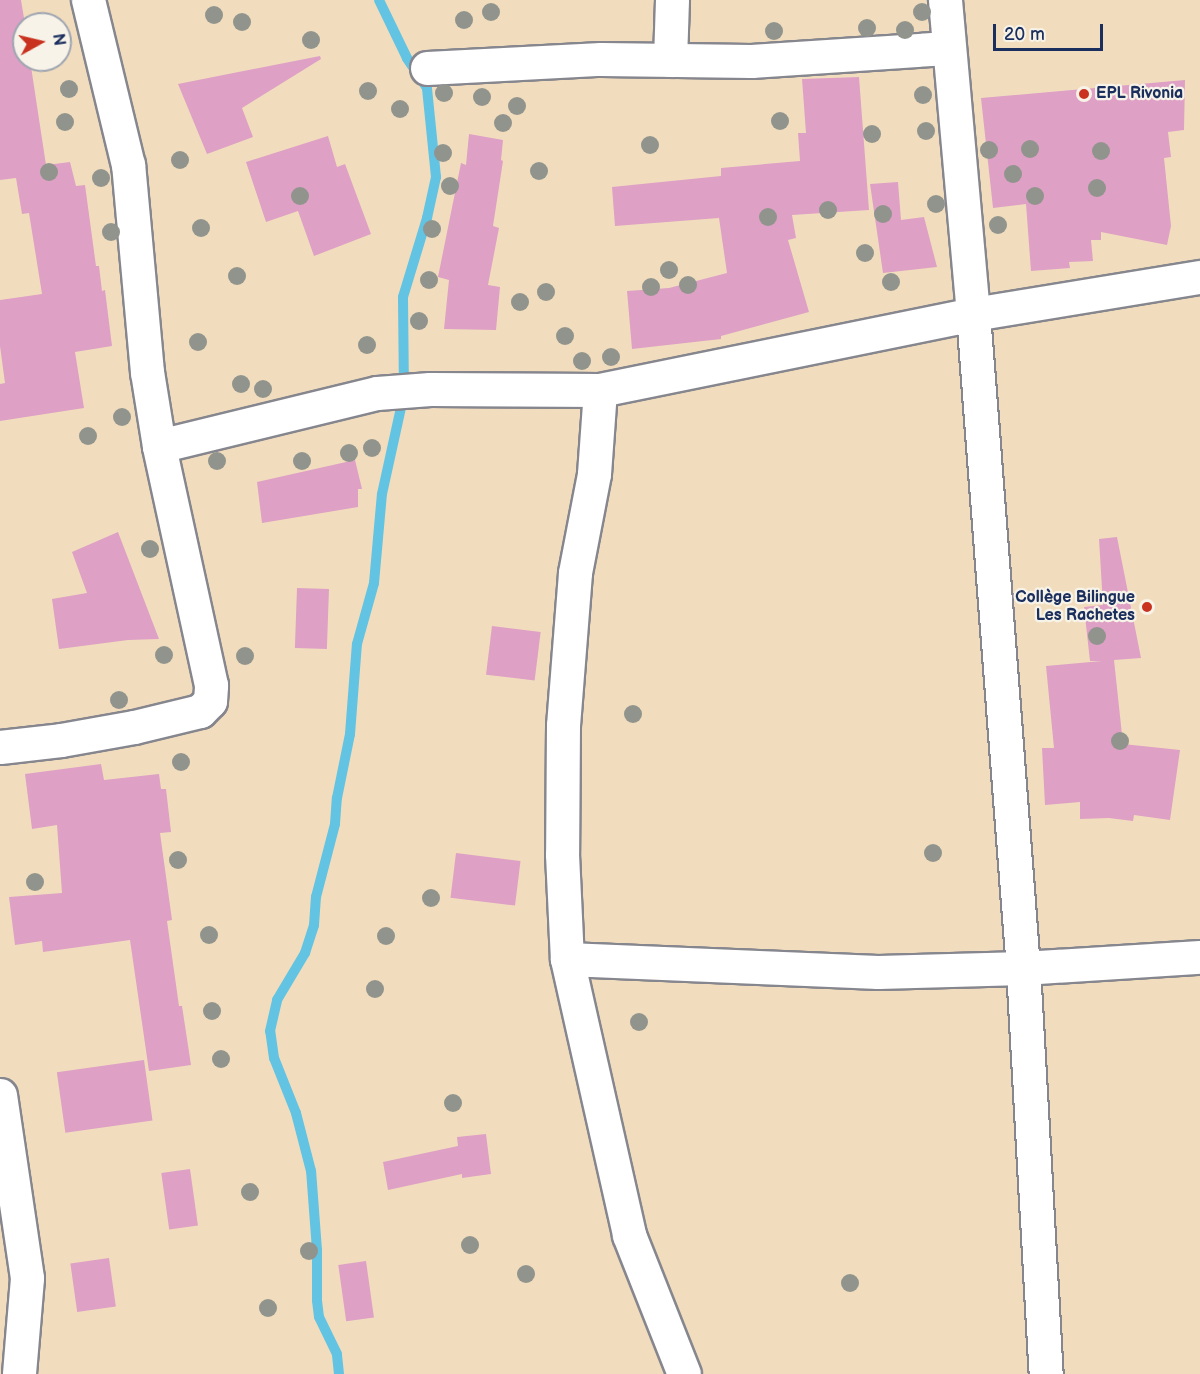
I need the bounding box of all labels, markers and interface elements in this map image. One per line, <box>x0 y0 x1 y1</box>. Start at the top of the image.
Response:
north arrow <box>12 12 72 72</box>
scale bar <box>996 12 1106 50</box>
text: 20 m <box>1004 24 1045 45</box>
text: N <box>48 32 69 47</box>
place label: EPL Rivonia <box>1096 84 1183 104</box>
marker: EPL Rivonia <box>1077 87 1091 101</box>
place label: Collège Bilingue Les Rachetes <box>1015 588 1135 626</box>
marker: Collège Bilingue Les Rachetes <box>1140 600 1154 614</box>

